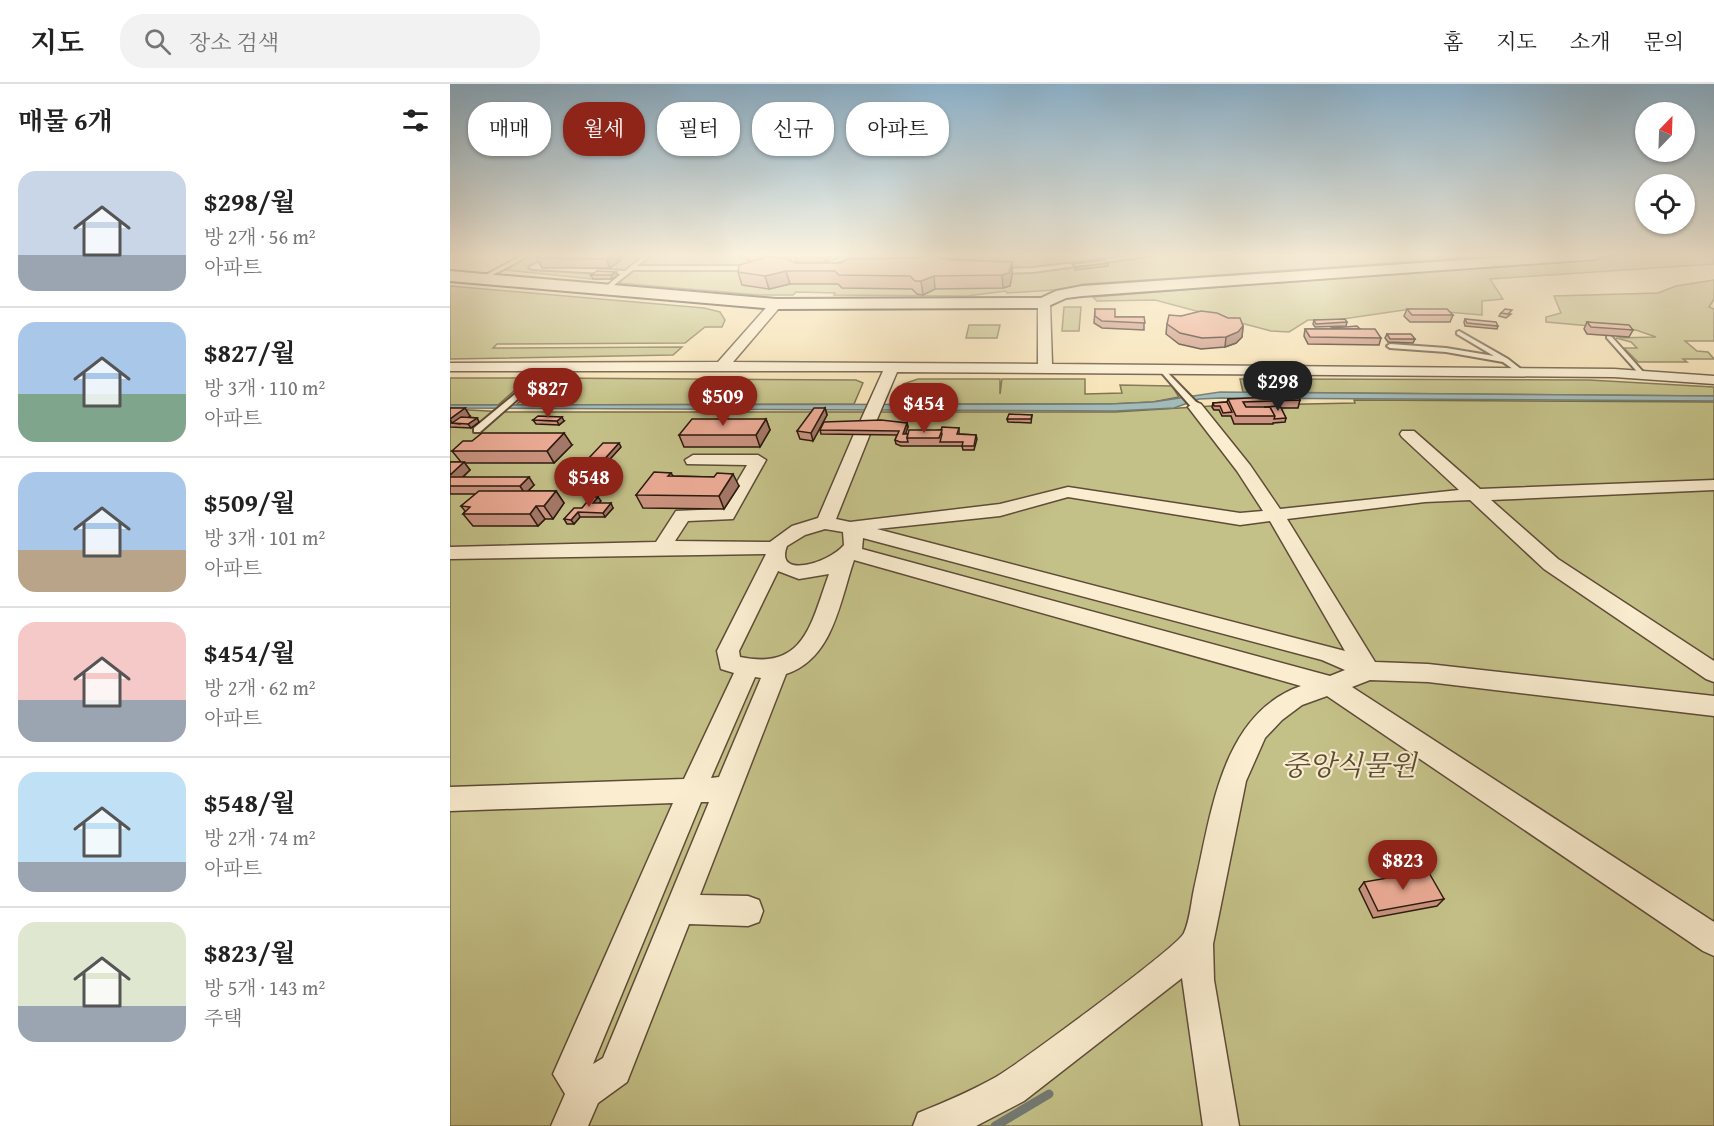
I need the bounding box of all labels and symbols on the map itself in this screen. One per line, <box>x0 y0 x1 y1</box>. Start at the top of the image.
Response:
north arrow <box>1635 102 1695 162</box>
pin: $298 <box>1242 361 1314 412</box>
pin: $827 <box>512 368 584 419</box>
pin: $509 <box>687 376 759 427</box>
pin: $454 <box>888 383 960 434</box>
pin: $548 <box>553 457 625 508</box>
park label: 중앙식물원 <box>1281 744 1419 785</box>
pin: $823 <box>1367 840 1439 891</box>

